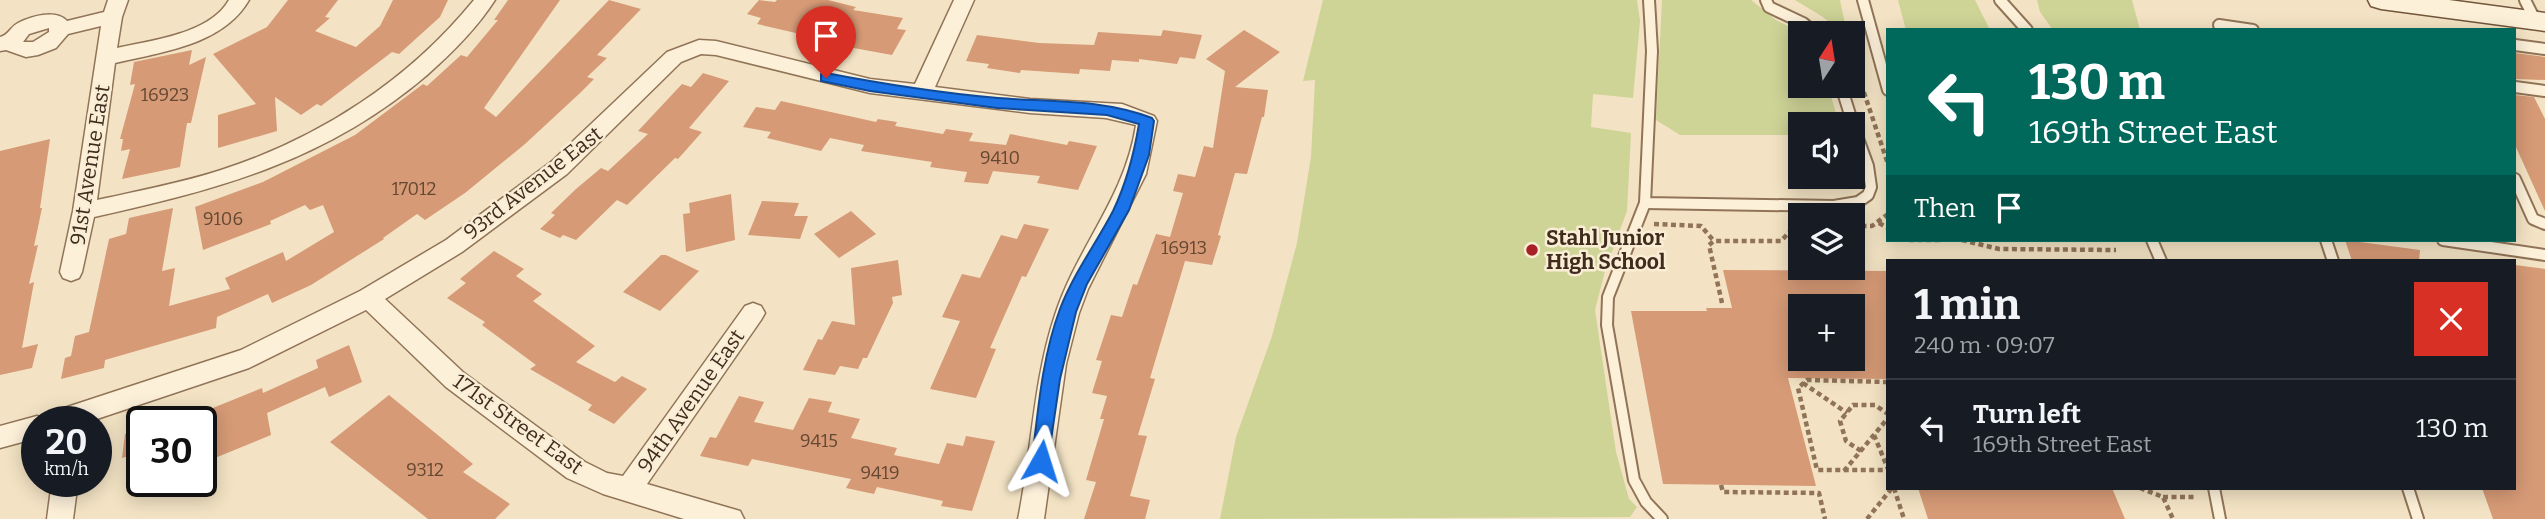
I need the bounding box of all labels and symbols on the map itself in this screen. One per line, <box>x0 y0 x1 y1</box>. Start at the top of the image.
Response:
pin <box>796 6 856 78</box>
north arrow <box>1788 21 1866 98</box>
street label: 91st Avenue East <box>64 82 116 247</box>
house number: 16923 <box>141 84 189 106</box>
street label: 93rd Avenue East <box>459 121 608 245</box>
house number: 9410 <box>980 147 1020 169</box>
house number: 17012 <box>392 178 436 200</box>
house number: 9106 <box>203 208 243 230</box>
place label: Stahl Junior High School <box>1546 225 1666 275</box>
house number: 16913 <box>1161 237 1207 259</box>
marker: Stahl Junior High School <box>1524 242 1540 258</box>
street label: 94th Avenue East <box>632 324 750 478</box>
street label: 171st Street East <box>448 368 589 480</box>
speed limit sign: 30 <box>126 406 217 497</box>
position arrow <box>1004 424 1078 498</box>
house number: 9415 <box>800 430 838 452</box>
house number: 9312 <box>406 459 444 481</box>
house number: 9419 <box>861 462 899 484</box>

